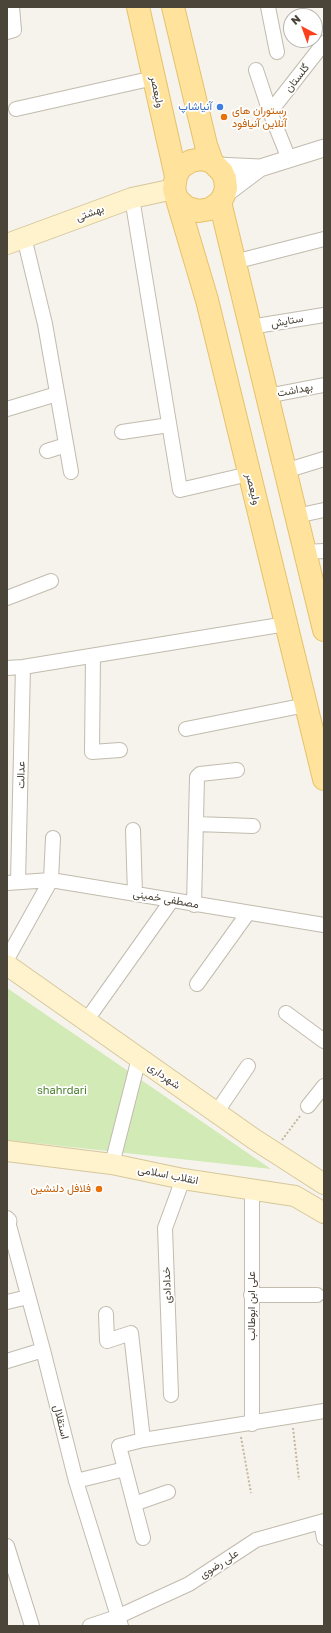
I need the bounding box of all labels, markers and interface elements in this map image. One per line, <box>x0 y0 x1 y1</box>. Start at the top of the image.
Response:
north arrow <box>283 8 323 48</box>
text: N <box>288 12 303 27</box>
street label: گلستان <box>282 61 312 95</box>
street label: ولیعصر <box>147 75 167 109</box>
place label: آنیاشاپ <box>178 100 212 114</box>
marker: آنیاشاپ <box>215 102 225 112</box>
place label: رستوران های آنلاین آنیافود <box>232 104 287 130</box>
marker: رستوران های آنلاین آنیافود <box>219 112 229 122</box>
street label: بهشتی <box>74 202 106 224</box>
street label: ستایش <box>270 312 304 330</box>
street label: بهداشت <box>276 380 314 400</box>
street label: ولیعصر <box>243 472 263 506</box>
street label: عدالت <box>14 761 28 789</box>
street label: مصطفی خمینی <box>132 887 200 911</box>
street label: شهرداری <box>145 1060 183 1092</box>
park label: shahrdari <box>37 1084 87 1098</box>
street label: انقلاب اسلامی <box>137 1163 199 1187</box>
place label: فلافل دلنشین <box>30 1182 91 1196</box>
marker: فلافل دلنشین <box>94 1184 104 1194</box>
street label: خدادادی <box>160 1266 174 1304</box>
street label: علی ابن ابوطالب <box>245 1271 259 1341</box>
street label: استقلال <box>50 1404 72 1440</box>
street label: علی رضوی <box>197 1547 241 1581</box>

